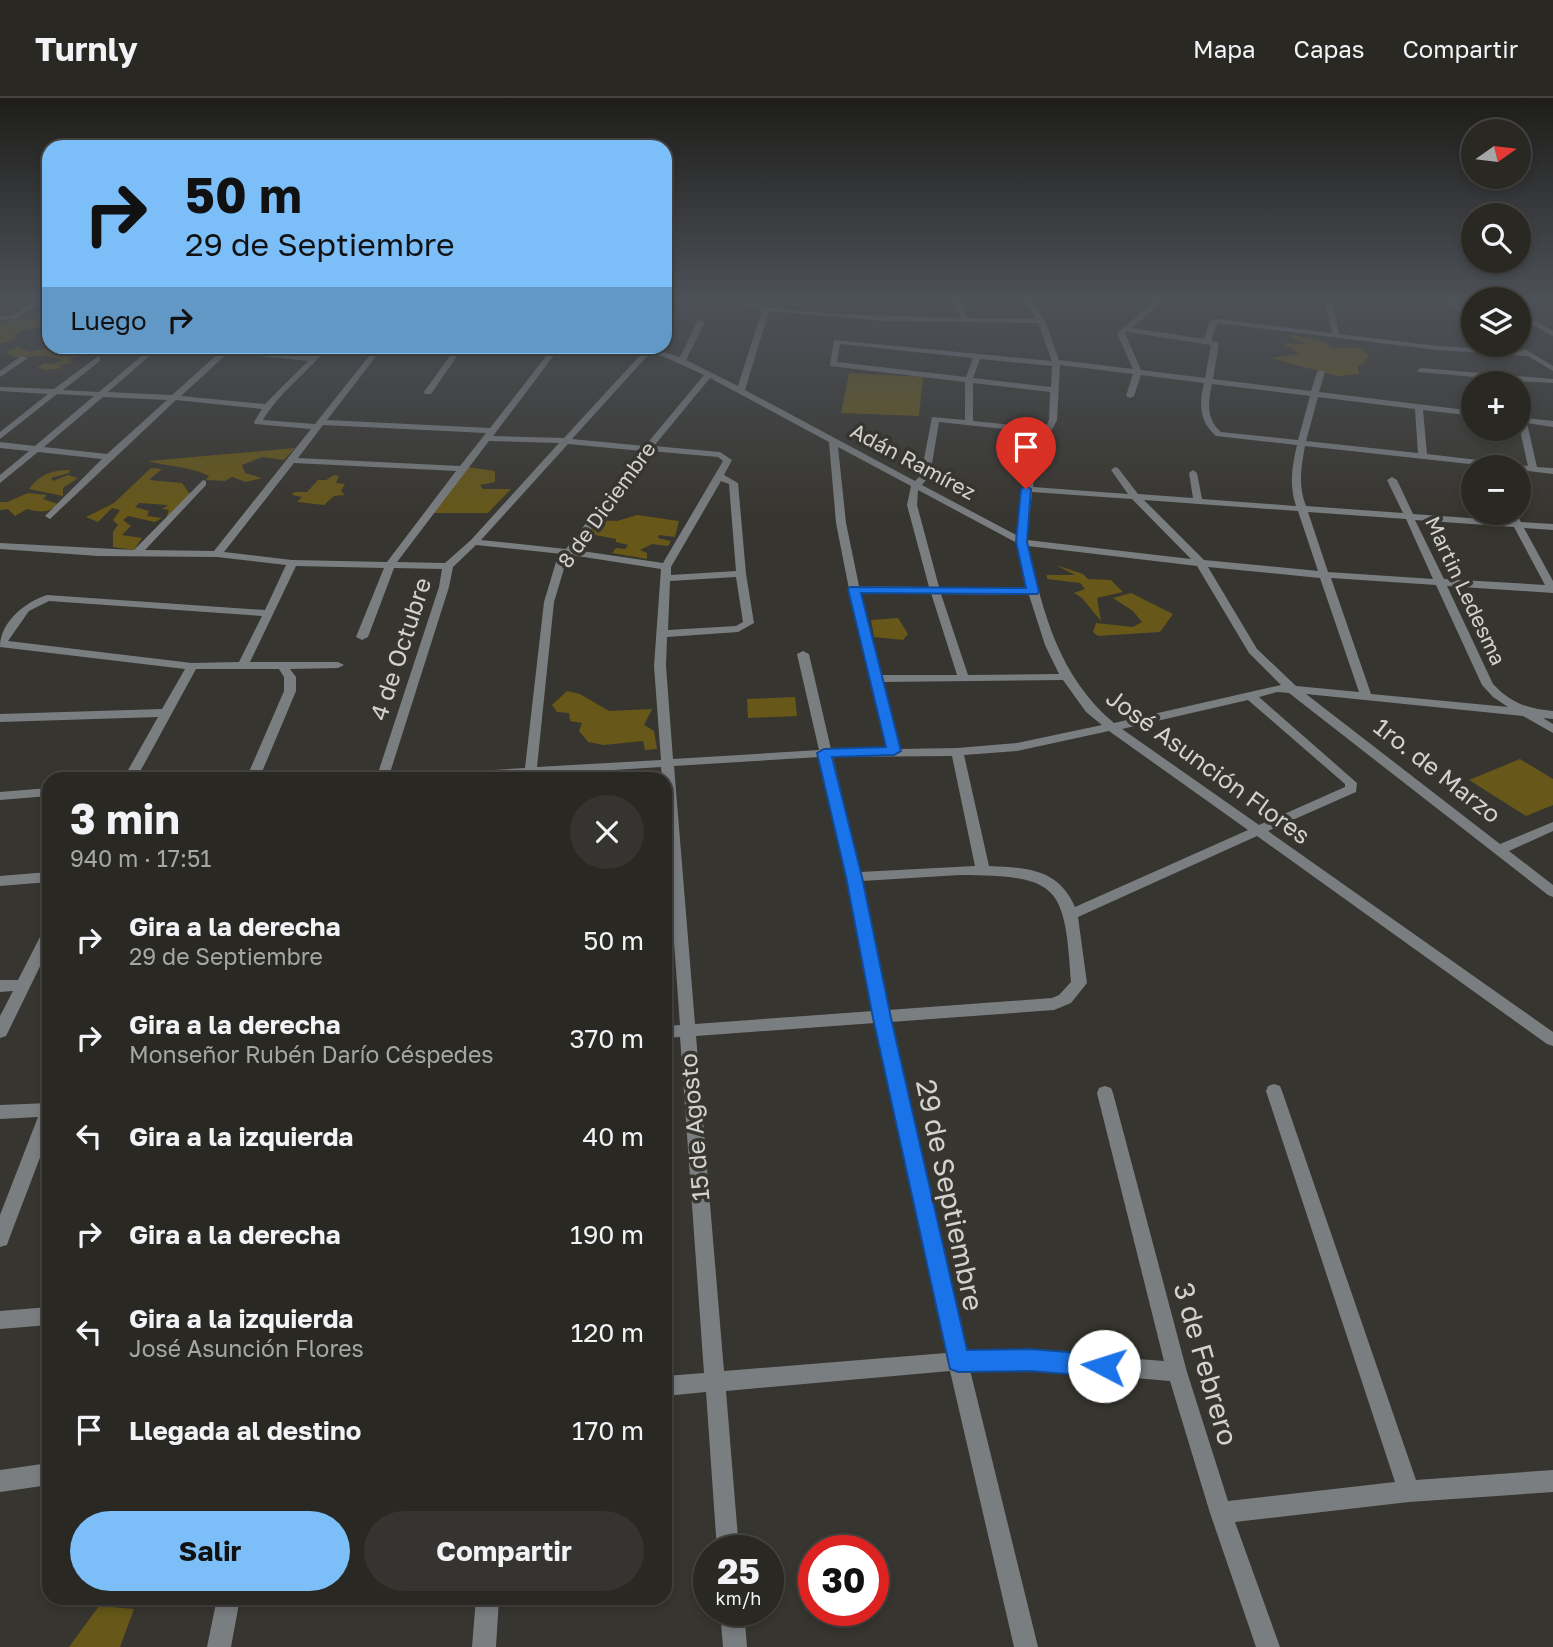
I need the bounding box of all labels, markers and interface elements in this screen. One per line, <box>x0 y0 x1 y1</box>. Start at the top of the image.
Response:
text: Turnly <box>35 29 138 68</box>
text: Mapa <box>1193 34 1256 63</box>
text: Capas <box>1294 34 1364 63</box>
text: Compartir <box>1402 34 1518 63</box>
north arrow <box>1461 119 1531 189</box>
map controls <box>1461 119 1531 525</box>
text: 50 m <box>185 165 302 224</box>
icon: right <box>70 168 161 259</box>
button: search <box>1461 203 1531 273</box>
text: 29 de Septiembre <box>185 225 455 263</box>
button: layers <box>1461 287 1531 357</box>
icon: right <box>161 301 199 339</box>
text: Luego <box>70 305 147 336</box>
button: + <box>1461 371 1531 441</box>
street label: Adán Ramírez <box>847 417 980 505</box>
pin <box>996 417 1056 489</box>
icon: arrive <box>1007 428 1045 466</box>
street label: 8 de Diciembre <box>552 436 661 573</box>
button: − <box>1461 455 1531 525</box>
street label: Martin Ledesma <box>1420 512 1512 669</box>
street label: 4 de Octubre <box>363 574 436 723</box>
street label: José Asunción Flores <box>1101 682 1316 849</box>
street label: 1ro. de Marzo <box>1369 711 1507 828</box>
text: 3 min <box>70 793 180 843</box>
button: close <box>570 795 644 869</box>
text: 940 m · 17:51 <box>70 844 211 872</box>
text: Gira a la derecha <box>129 911 341 942</box>
icon: right <box>70 921 108 959</box>
text: 50 m <box>583 925 644 956</box>
text: 29 de Septiembre <box>129 942 323 970</box>
text: Gira a la derecha <box>129 1009 341 1040</box>
icon: right <box>70 1019 108 1057</box>
text: 370 m <box>569 1023 644 1054</box>
text: Monseñor Rubén Darío Céspedes <box>129 1040 494 1068</box>
street label: 15 de Agosto <box>673 1052 714 1202</box>
street label: 29 de Septiembre <box>910 1076 991 1314</box>
icon: left <box>70 1117 108 1155</box>
text: Gira a la izquierda <box>129 1121 353 1152</box>
text: 40 m <box>583 1121 644 1152</box>
icon: right <box>70 1215 108 1253</box>
text: Gira a la derecha <box>129 1219 341 1250</box>
text: 190 m <box>570 1219 644 1250</box>
street label: 3 de Febrero <box>1167 1279 1245 1449</box>
text: Gira a la izquierda <box>129 1303 353 1334</box>
icon: left <box>70 1313 108 1351</box>
text: 120 m <box>571 1317 644 1348</box>
position arrow <box>1067 1329 1141 1403</box>
text: José Asunción Flores <box>129 1334 364 1362</box>
icon: arrive <box>70 1411 108 1449</box>
text: Llegada al destino <box>129 1415 361 1446</box>
text: 170 m <box>572 1415 644 1446</box>
button: Salir <box>70 1511 350 1591</box>
button: Compartir <box>364 1511 644 1591</box>
speed limit sign: 30 <box>798 1535 889 1626</box>
text: 25 <box>717 1550 760 1592</box>
text: km/h <box>716 1587 761 1609</box>

